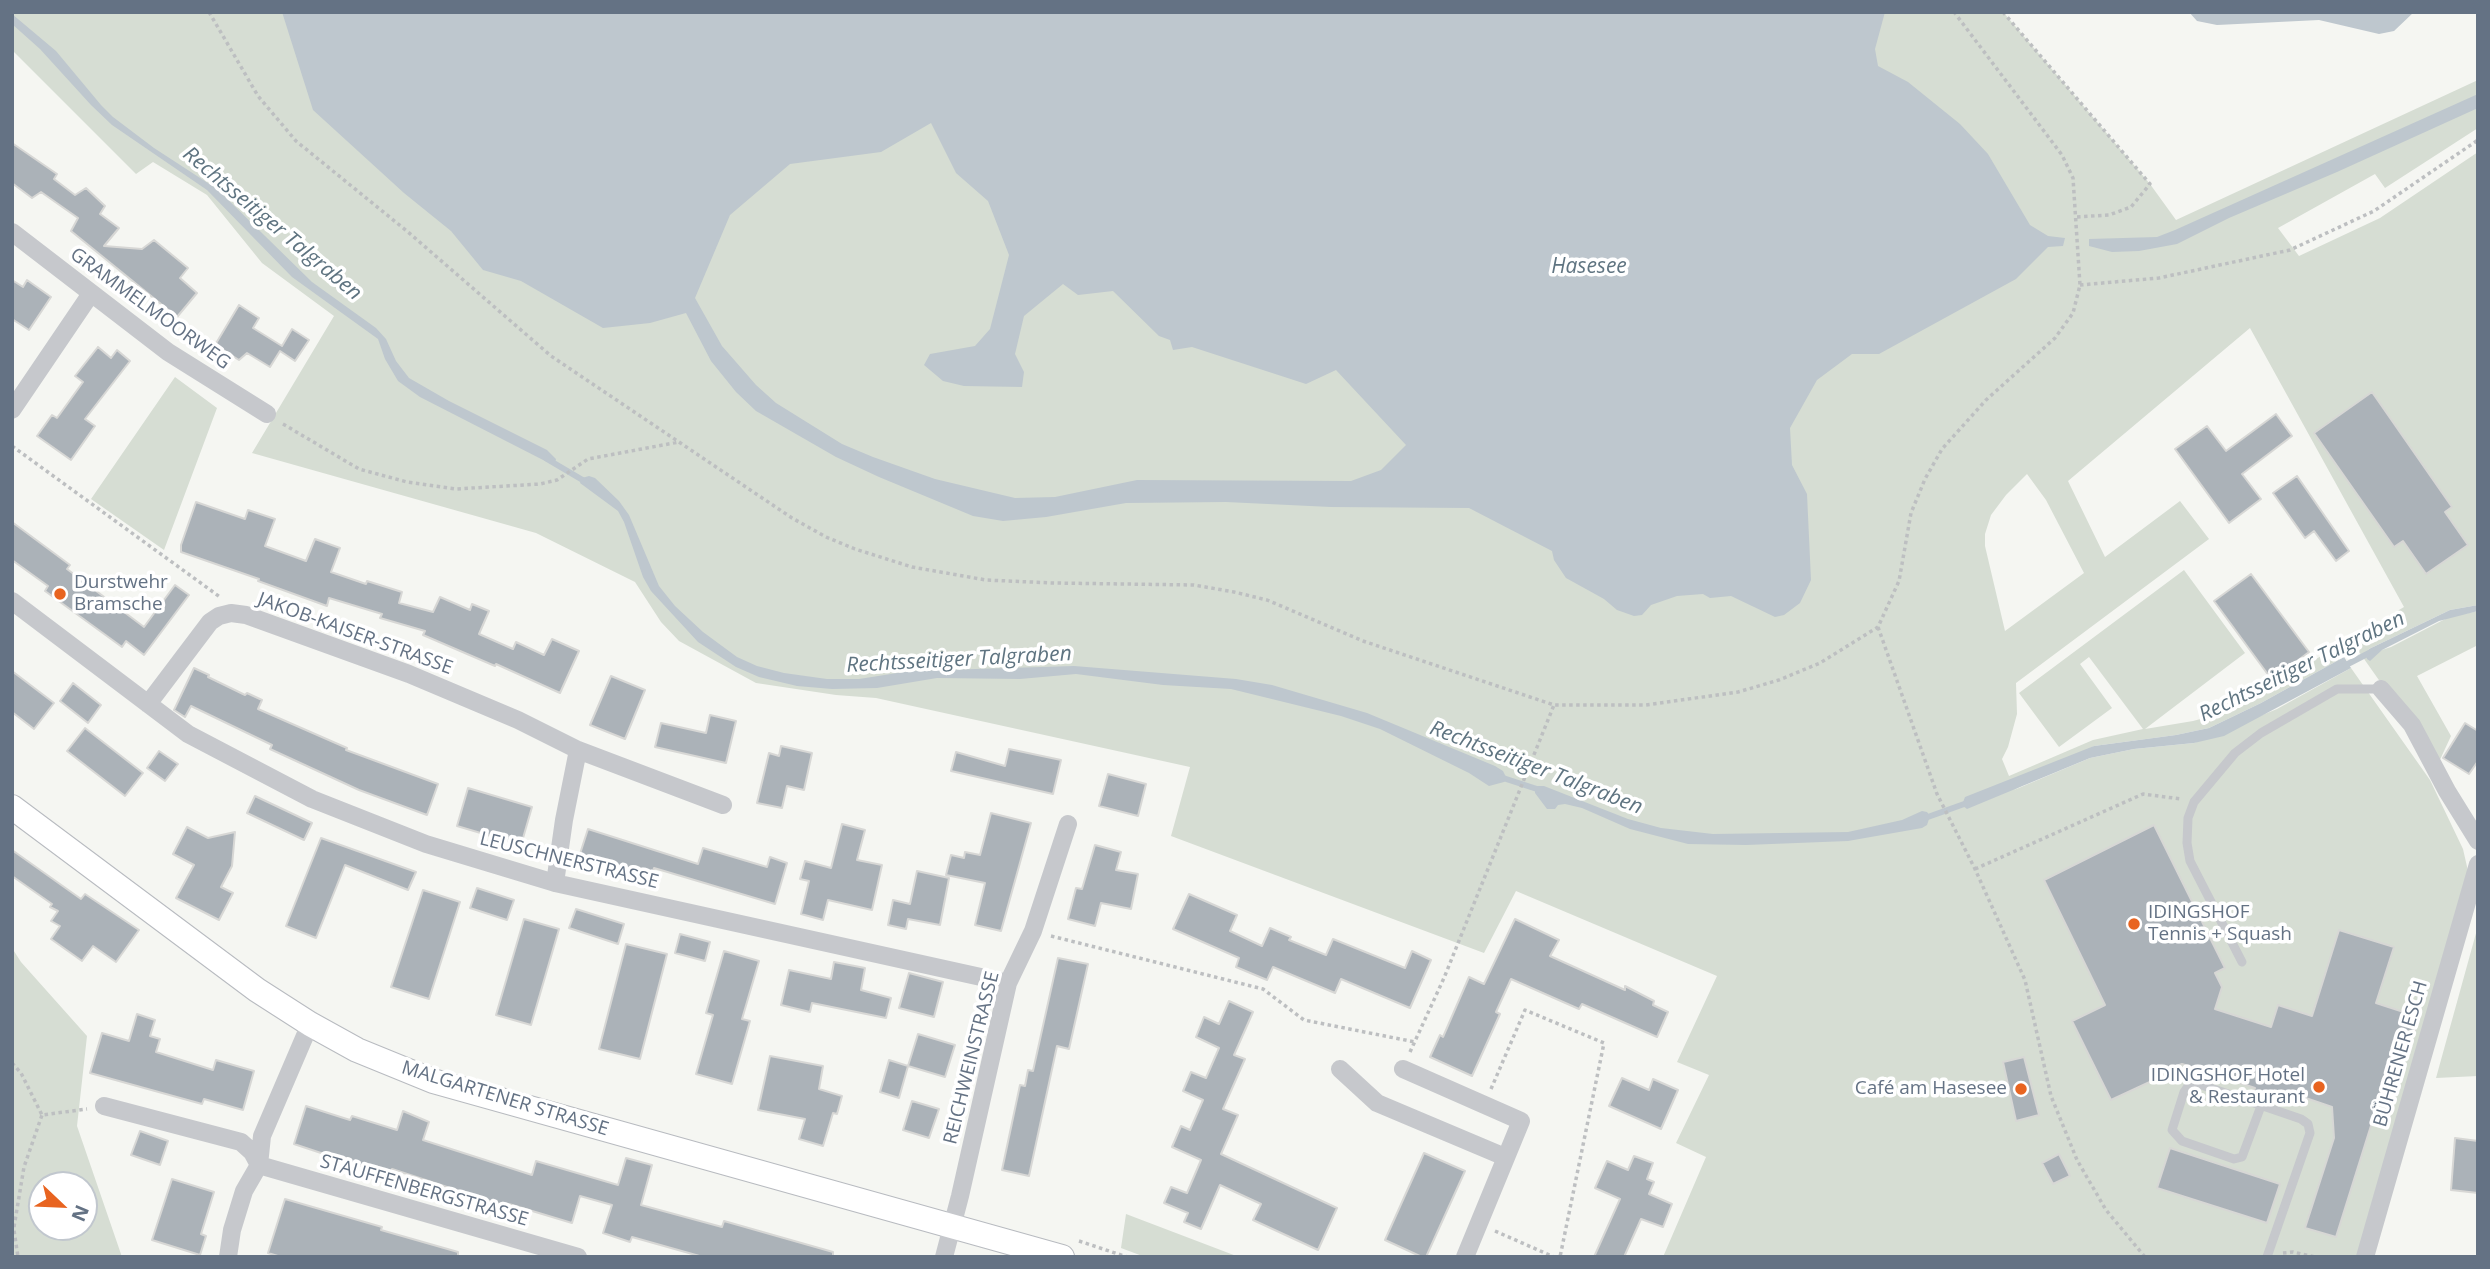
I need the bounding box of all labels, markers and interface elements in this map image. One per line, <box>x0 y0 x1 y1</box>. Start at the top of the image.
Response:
water label: Rechtsseitiger Talgraben <box>177 142 367 306</box>
street label: GRAMMELMOORWEG <box>65 243 235 375</box>
water label: Hasesee <box>1551 254 1627 280</box>
place label: Durstwehr Bramsche <box>74 572 168 616</box>
marker: Durstwehr Bramsche <box>52 586 68 602</box>
street label: JAKOB-KAISER-STRASSE <box>254 588 456 680</box>
water label: Rechtsseitiger Talgraben <box>2195 606 2409 728</box>
water label: Rechtsseitiger Talgraben <box>846 642 1072 678</box>
water label: Rechtsseitiger Talgraben <box>1426 716 1646 820</box>
street label: LEUSCHNERSTRASSE <box>477 828 661 894</box>
place label: IDINGSHOF Tennis + Squash <box>2148 902 2292 946</box>
marker: IDINGSHOF Tennis + Squash <box>2126 916 2142 932</box>
street label: REICHWEINSTRASSE <box>939 969 1005 1147</box>
street label: BÜHRENER ESCH <box>2369 978 2433 1130</box>
street label: MALGARTENER STRASSE <box>399 1057 611 1141</box>
place label: IDINGSHOF Hotel & Restaurant <box>2151 1065 2305 1109</box>
place label: Café am Hasesee <box>1855 1078 2007 1100</box>
marker: IDINGSHOF Hotel & Restaurant <box>2311 1079 2327 1095</box>
marker: Café am Hasesee <box>2013 1081 2029 1097</box>
street label: STAUFFENBERGSTRASSE <box>317 1150 531 1232</box>
north arrow <box>28 1171 98 1241</box>
text: N <box>66 1201 95 1226</box>

